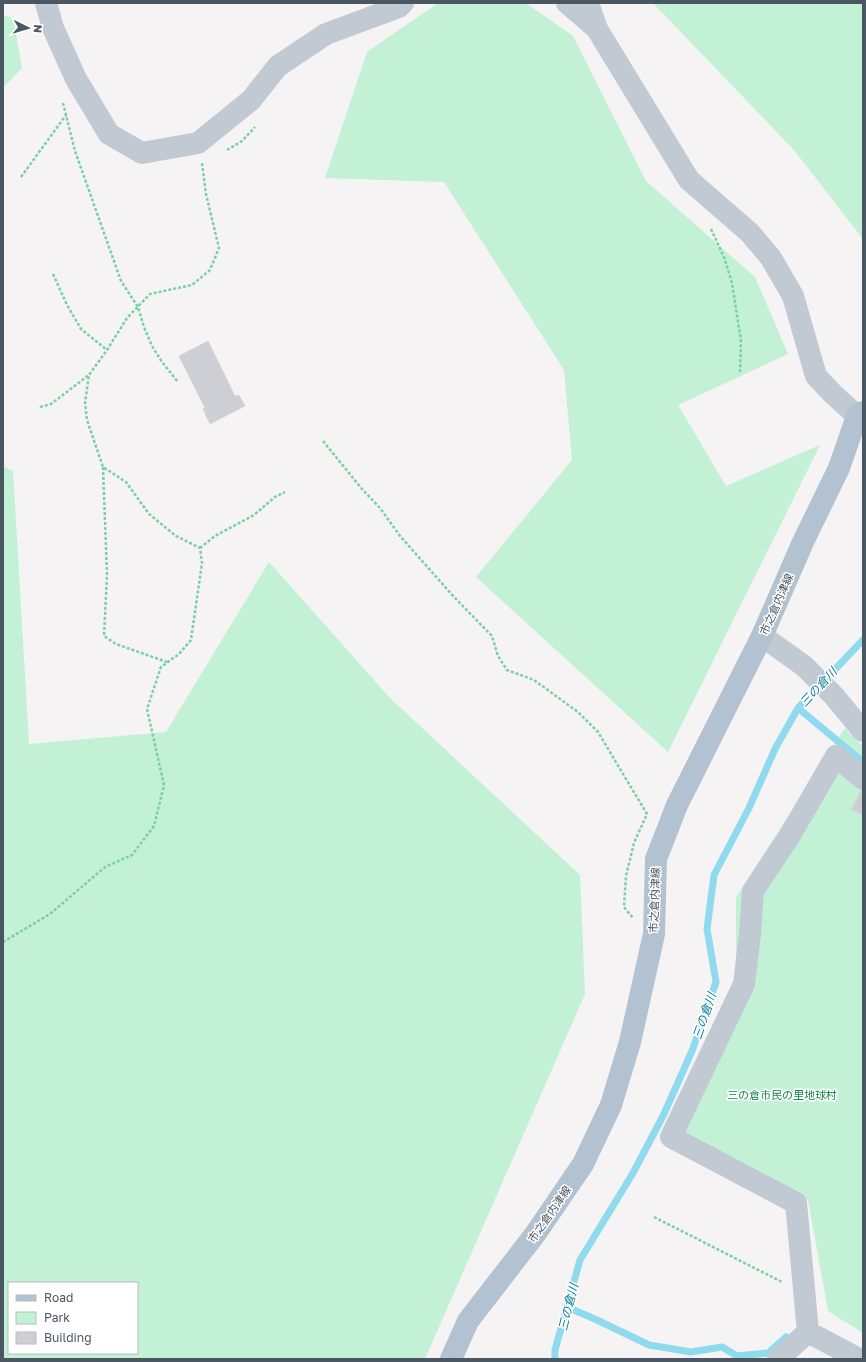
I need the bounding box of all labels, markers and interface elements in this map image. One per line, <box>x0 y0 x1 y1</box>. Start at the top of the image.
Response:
north arrow <box>8 8 48 48</box>
text: N <box>32 24 45 34</box>
street label: 市之倉内津線 <box>757 571 795 637</box>
water label: 三の倉川 <box>796 663 841 710</box>
street label: 市之倉内津線 <box>646 867 662 933</box>
water label: 三の倉川 <box>689 989 720 1041</box>
park label: 三の倉市民の里地球村 <box>727 1088 837 1101</box>
street label: 市之倉内津線 <box>525 1183 573 1245</box>
water label: 三の倉川 <box>555 1280 582 1332</box>
legend <box>8 1282 138 1354</box>
text: Road <box>44 1290 73 1305</box>
text: Park <box>44 1310 70 1325</box>
text: Building <box>44 1330 92 1345</box>

